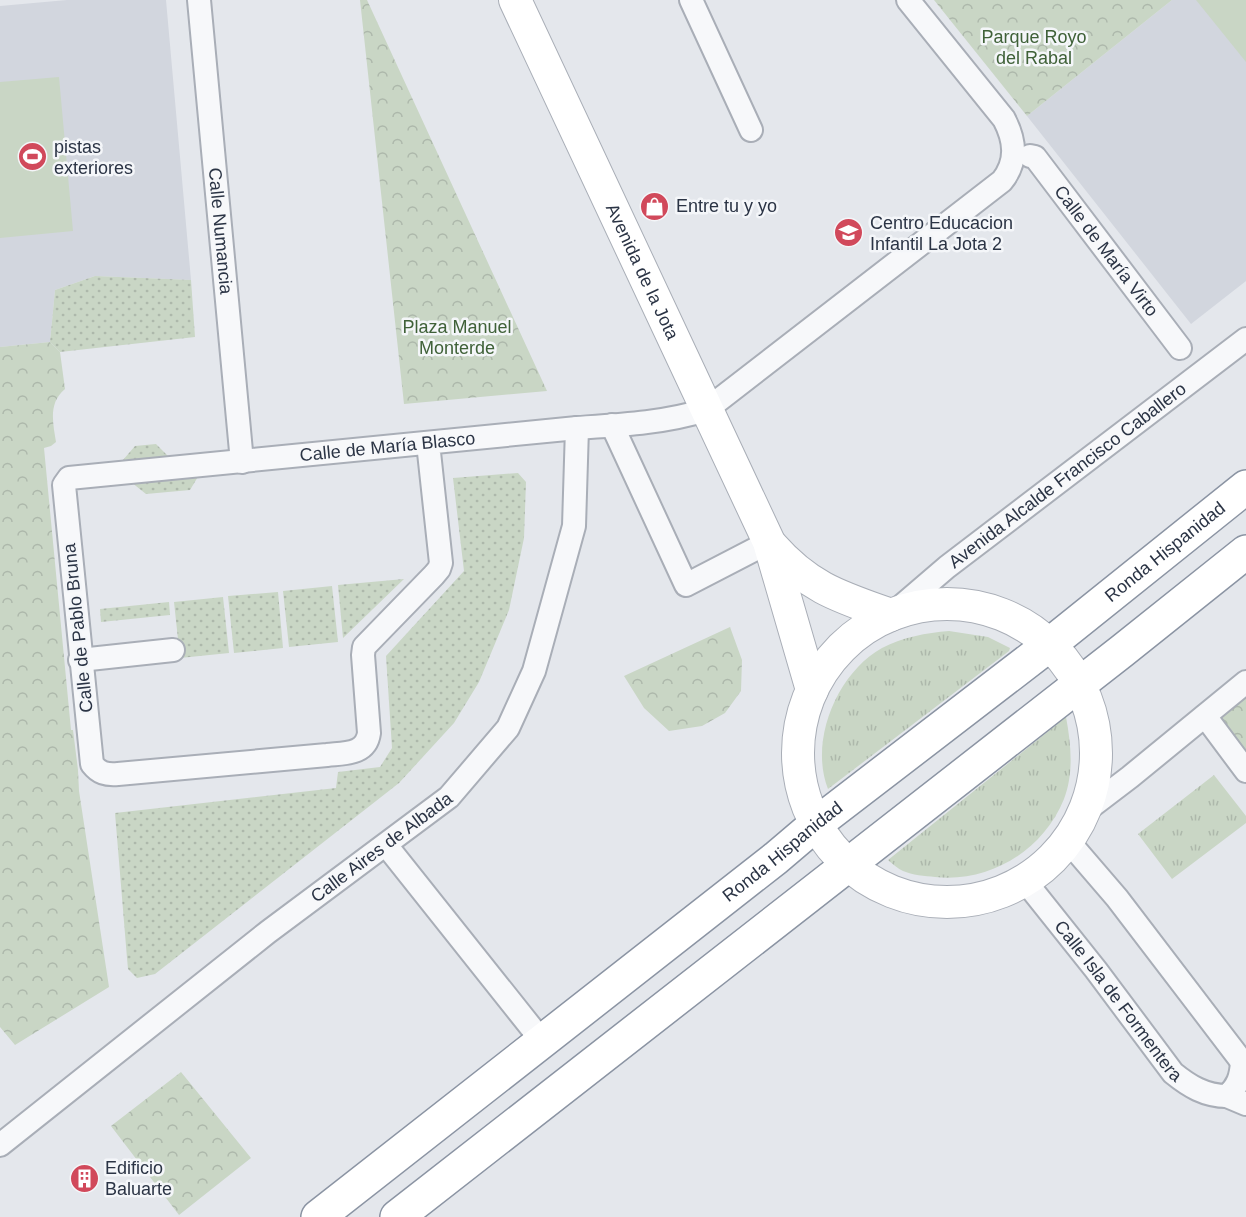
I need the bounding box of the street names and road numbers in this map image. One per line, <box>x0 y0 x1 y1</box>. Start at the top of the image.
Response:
street label: Calle Numancia <box>205 167 236 296</box>
street label: Calle de María Virto <box>1050 182 1162 320</box>
street label: Avenida de la Jota <box>602 200 683 344</box>
street label: Avenida Alcalde Francisco Caballero <box>945 379 1190 572</box>
street label: Calle de María Blasco <box>299 428 476 465</box>
street label: Ronda Hispanidad <box>1101 498 1229 606</box>
street label: Calle de Pablo Bruna <box>59 541 97 714</box>
street label: Calle Aires de Albada <box>307 788 457 907</box>
street label: Ronda Hispanidad <box>719 797 846 906</box>
street label: Calle Isla de Formentera <box>1050 916 1186 1087</box>

